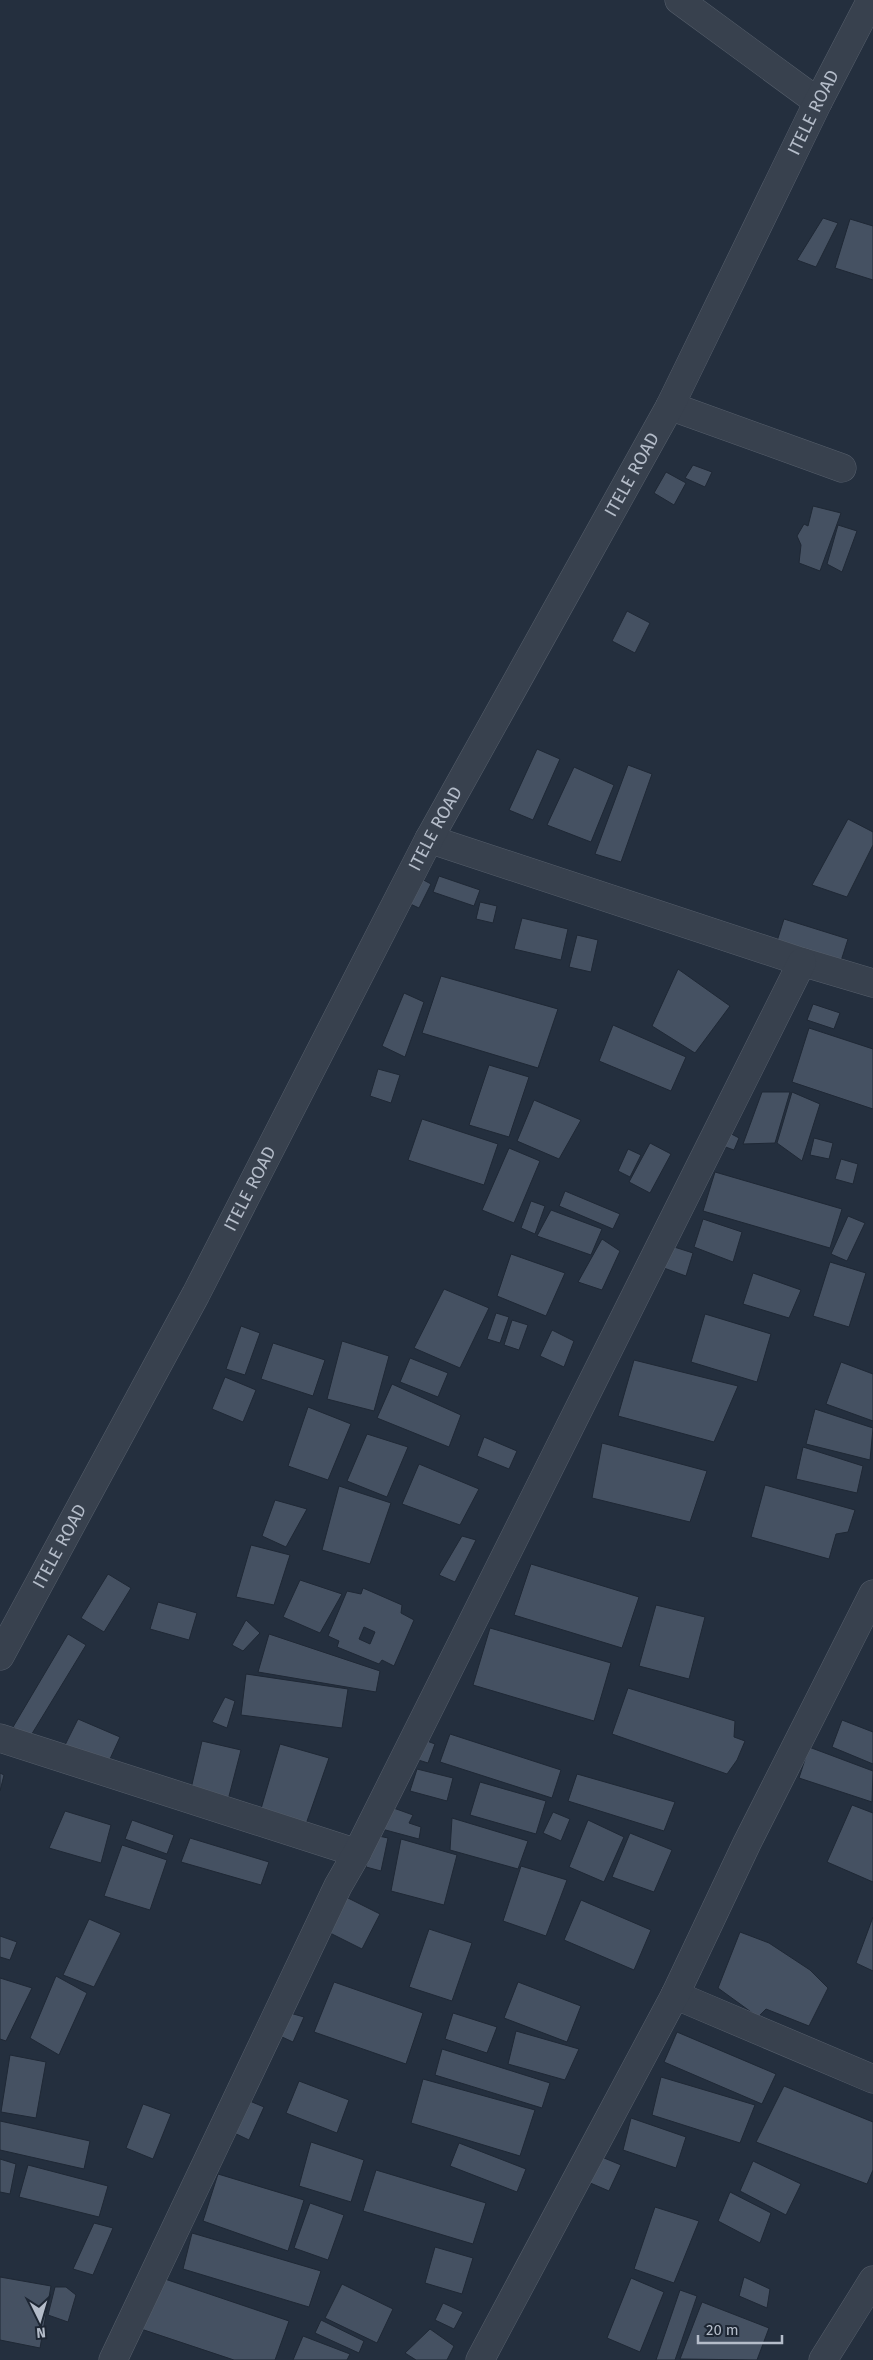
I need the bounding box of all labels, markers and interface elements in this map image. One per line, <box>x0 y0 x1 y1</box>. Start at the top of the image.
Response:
street label: ITELE ROAD <box>783 66 844 159</box>
street label: ITELE ROAD <box>600 429 664 520</box>
street label: ITELE ROAD <box>404 783 467 874</box>
street label: ITELE ROAD <box>219 1142 281 1235</box>
street label: ITELE ROAD <box>28 1500 91 1592</box>
north arrow <box>15 2295 65 2345</box>
scale bar <box>698 2312 782 2344</box>
text: 20 m <box>706 2321 739 2339</box>
text: N <box>36 2324 46 2341</box>

